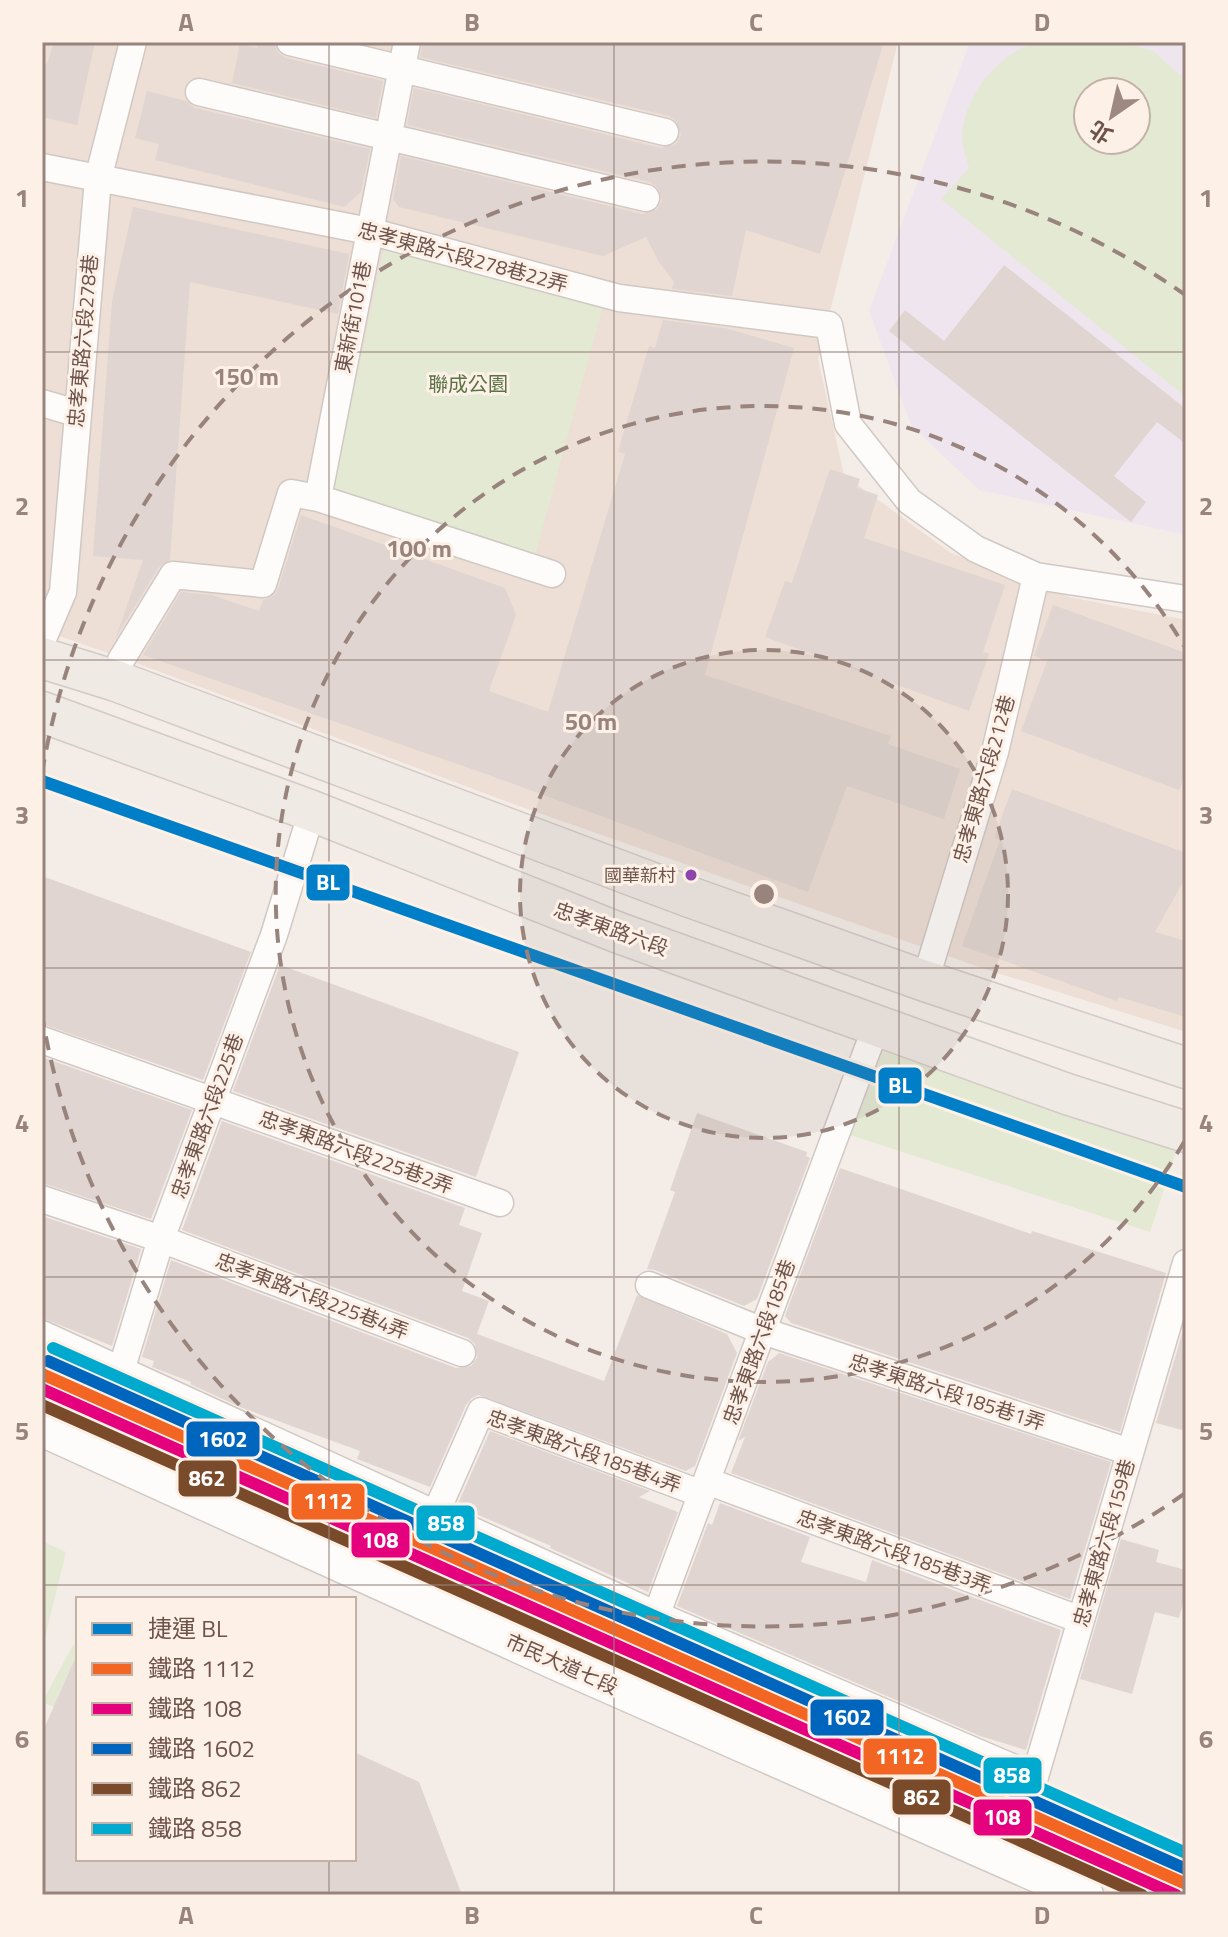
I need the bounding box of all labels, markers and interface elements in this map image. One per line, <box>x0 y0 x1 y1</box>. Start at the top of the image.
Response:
text: A <box>178 2 194 41</box>
text: B <box>464 2 480 41</box>
text: C <box>749 2 763 41</box>
text: D <box>1034 2 1050 41</box>
north arrow <box>1072 76 1152 156</box>
text: 北 <box>1082 112 1119 153</box>
text: 1 <box>15 178 29 217</box>
text: 1 <box>1199 178 1213 217</box>
street label: 忠孝東路六段278巷22弄 <box>355 214 571 299</box>
street label: 忠孝東路六段278巷 <box>59 253 106 429</box>
street label: 東新街101巷 <box>326 258 379 376</box>
text: 150 m <box>213 358 279 394</box>
park label: 聯成公園 <box>428 368 508 399</box>
text: 2 <box>15 486 29 525</box>
text: 2 <box>1199 486 1213 525</box>
text: 100 m <box>386 530 452 566</box>
street label: 忠孝東路六段212巷 <box>945 691 1022 867</box>
text: 50 m <box>565 703 617 739</box>
text: 3 <box>15 795 29 834</box>
text: 3 <box>1199 795 1213 834</box>
place label: 國華新村 <box>604 862 676 889</box>
line badge: BL <box>305 863 351 902</box>
text: BL <box>316 865 340 899</box>
marker: 國華新村 <box>683 867 699 883</box>
centre of rings <box>750 880 778 908</box>
street label: 忠孝東路六段 <box>549 893 673 964</box>
street label: 忠孝東路六段225巷 <box>162 1029 251 1203</box>
line badge: BL <box>877 1066 923 1105</box>
text: BL <box>888 1068 912 1102</box>
street label: 忠孝東路六段225巷2弄 <box>255 1102 458 1201</box>
text: 4 <box>15 1103 29 1142</box>
text: 4 <box>1199 1103 1213 1142</box>
street label: 忠孝東路六段225巷4弄 <box>211 1244 413 1347</box>
street label: 忠孝東路六段185巷 <box>714 1255 803 1429</box>
street label: 忠孝東路六段185巷1弄 <box>845 1345 1049 1438</box>
street label: 忠孝東路六段185巷4弄 <box>483 1401 686 1500</box>
text: 5 <box>15 1411 29 1450</box>
text: 5 <box>1199 1411 1213 1450</box>
line badge: 1602 <box>185 1420 261 1458</box>
text: 1602 <box>198 1422 248 1456</box>
street label: 忠孝東路六段159巷 <box>1065 1455 1142 1631</box>
line badge: 862 <box>177 1459 238 1498</box>
text: 862 <box>189 1461 225 1495</box>
line badge: 1112 <box>290 1482 366 1521</box>
text: 1112 <box>303 1484 353 1518</box>
street label: 忠孝東路六段185巷3弄 <box>793 1501 996 1600</box>
line badge: 858 <box>415 1504 476 1542</box>
text: 858 <box>428 1506 464 1540</box>
line badge: 108 <box>350 1521 411 1559</box>
text: 108 <box>362 1523 398 1557</box>
legend <box>76 1597 356 1861</box>
text: 捷運 BL <box>148 1610 228 1646</box>
street label: 市民大道七段 <box>501 1625 623 1702</box>
text: 鐵路 1112 <box>148 1650 255 1686</box>
text: 鐵路 108 <box>148 1690 242 1726</box>
line badge: 1602 <box>809 1698 885 1737</box>
text: 1602 <box>822 1700 872 1734</box>
text: 6 <box>15 1719 29 1758</box>
text: 6 <box>1199 1719 1213 1758</box>
text: 鐵路 1602 <box>148 1730 255 1766</box>
line badge: 1112 <box>862 1737 938 1776</box>
text: 1112 <box>875 1739 925 1773</box>
line badge: 858 <box>982 1756 1043 1795</box>
text: 858 <box>994 1758 1030 1792</box>
text: 鐵路 862 <box>148 1770 242 1806</box>
line badge: 862 <box>891 1778 952 1816</box>
text: 862 <box>904 1780 940 1814</box>
line badge: 108 <box>972 1798 1033 1837</box>
text: 108 <box>984 1800 1020 1834</box>
text: 鐵路 858 <box>148 1810 242 1846</box>
text: A <box>178 1895 194 1934</box>
text: B <box>464 1895 480 1934</box>
text: C <box>749 1895 763 1934</box>
text: D <box>1034 1895 1050 1934</box>

